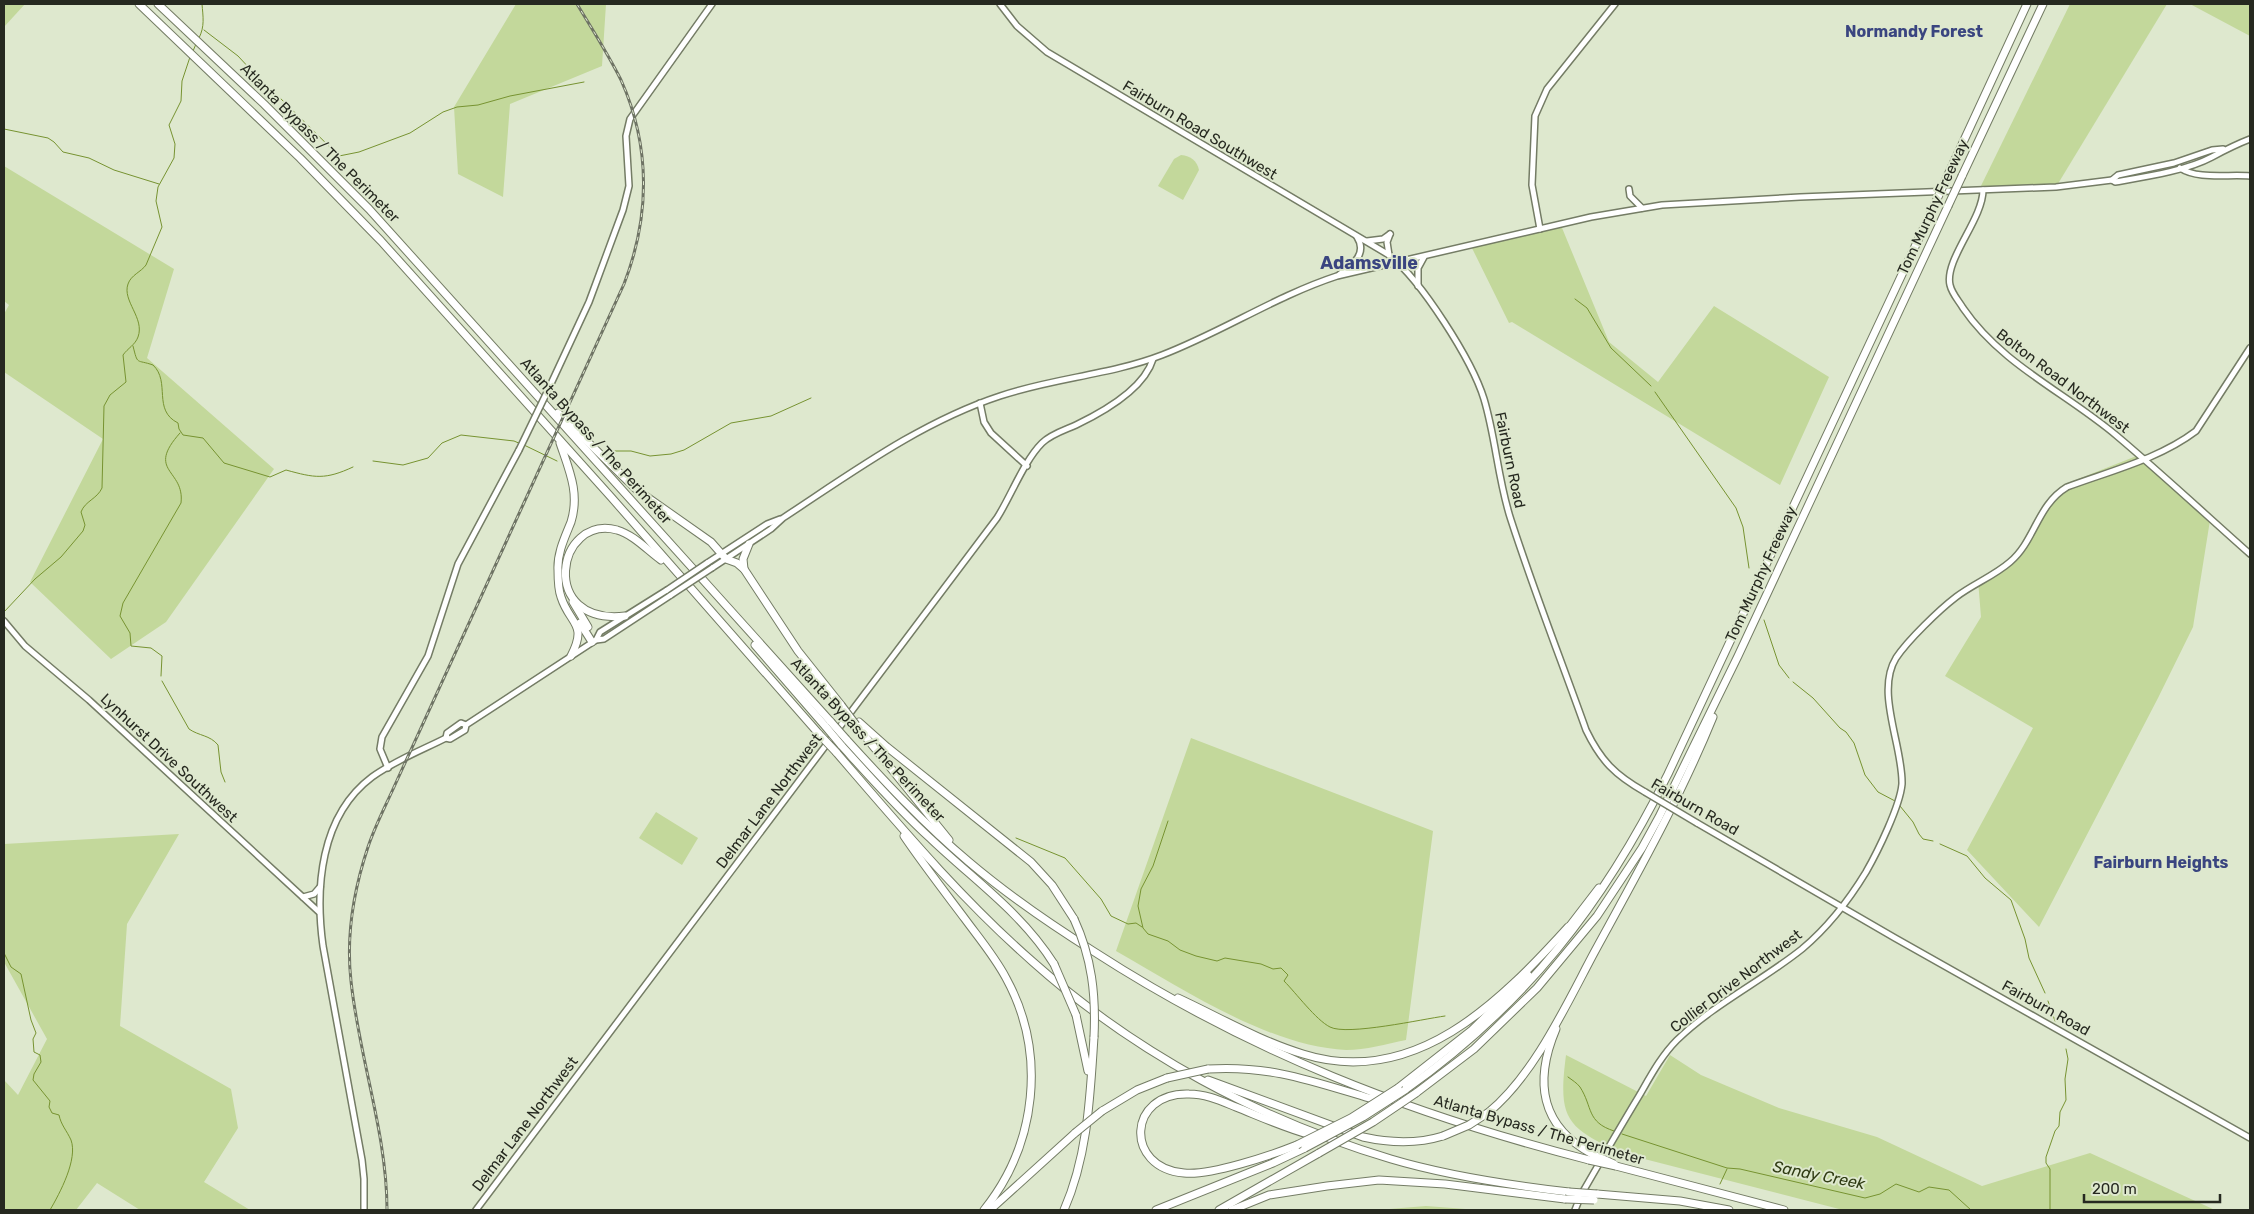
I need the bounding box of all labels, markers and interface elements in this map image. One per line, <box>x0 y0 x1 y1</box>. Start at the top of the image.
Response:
district label: Normandy Forest <box>1845 22 1984 41</box>
street label: Atlanta Bypass / The Perimeter <box>237 60 404 227</box>
street label: Fairburn Road Southwest <box>1119 77 1281 183</box>
street label: Tom Murphy Freeway <box>1894 136 1972 278</box>
district label: Adamsville <box>1320 252 1418 274</box>
street label: Bolton Road Northwest <box>1993 325 2133 437</box>
street label: Atlanta Bypass / The Perimeter <box>516 354 676 528</box>
street label: Fairburn Road <box>1491 410 1529 510</box>
street label: Tom Murphy Freeway <box>1722 503 1800 645</box>
street label: Atlanta Bypass / The Perimeter <box>787 654 949 826</box>
street label: Lynhurst Drive Southwest <box>97 690 241 826</box>
street label: Delmar Lane Northwest <box>712 730 826 872</box>
street label: Fairburn Road <box>1648 775 1742 839</box>
district label: Fairburn Heights <box>2094 853 2229 872</box>
street label: Collier Drive Northwest <box>1667 926 1805 1036</box>
street label: Fairburn Road <box>1999 976 2093 1040</box>
street label: Delmar Lane Northwest <box>468 1053 582 1195</box>
street label: Atlanta Bypass / The Perimeter <box>1432 1091 1646 1169</box>
water label: Sandy Creek <box>1771 1157 1868 1193</box>
scale bar <box>2084 1172 2220 1204</box>
text: 200 m <box>2092 1180 2137 1198</box>

